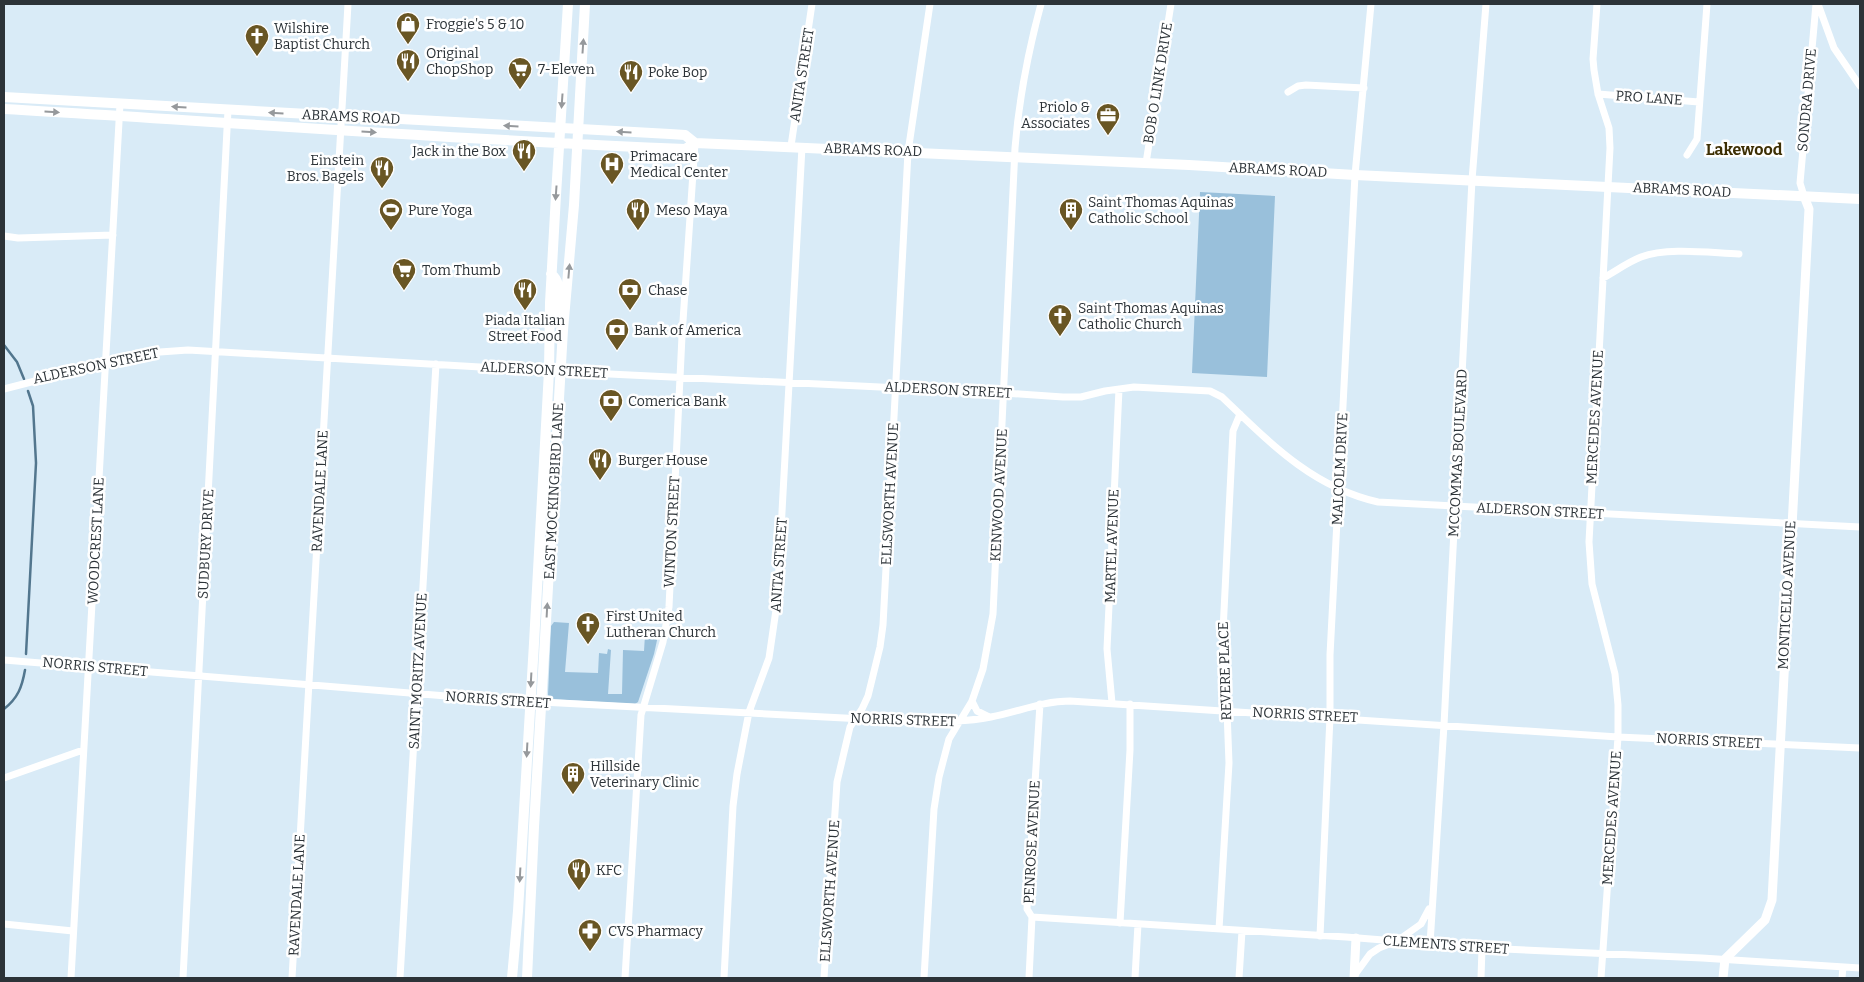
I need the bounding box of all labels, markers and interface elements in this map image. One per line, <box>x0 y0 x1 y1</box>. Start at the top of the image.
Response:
shop icon: Froggie's 5 & 10 <box>395 11 421 45</box>
place label: Froggie's 5 & 10 <box>426 16 524 33</box>
place label: Wilshire Baptist Church <box>274 20 370 53</box>
street label: BOB O LINK DRIVE <box>1140 21 1176 145</box>
church icon: Wilshire Baptist Church <box>244 23 270 57</box>
street label: ANITA STREET <box>786 27 818 123</box>
one-way arrow <box>580 38 588 54</box>
place label: Original ChopShop <box>426 45 493 78</box>
restaurant icon: Original ChopShop <box>395 48 421 82</box>
street label: SONDRA DRIVE <box>1794 48 1820 152</box>
supermarket icon: 7-Eleven <box>507 56 533 90</box>
restaurant icon: Poke Bop <box>618 59 644 93</box>
place label: 7-Eleven <box>538 61 595 78</box>
place label: Poke Bop <box>648 64 707 81</box>
street label: PRO LANE <box>1615 87 1683 109</box>
one-way arrow <box>557 93 565 109</box>
place label: Priolo & Associates <box>1021 99 1090 132</box>
office icon: Priolo & Associates <box>1095 102 1121 136</box>
one-way arrow <box>171 103 187 111</box>
street label: ABRAMS ROAD <box>301 106 401 128</box>
one-way arrow <box>45 108 61 116</box>
one-way arrow <box>267 109 283 117</box>
one-way arrow <box>503 121 519 129</box>
one-way arrow <box>615 127 631 135</box>
one-way arrow <box>361 129 377 137</box>
restaurant icon: Jack in the Box <box>511 138 537 172</box>
street label: ABRAMS ROAD <box>823 140 923 160</box>
district label: Lakewood <box>1706 140 1783 159</box>
place label: Jack in the Box <box>411 143 506 160</box>
place label: Primacare Medical Center <box>630 148 728 181</box>
hospital icon: Primacare Medical Center <box>599 151 625 185</box>
place label: Einstein Bros. Bagels <box>287 152 364 185</box>
restaurant icon: Einstein Bros. Bagels <box>369 155 395 189</box>
street label: ABRAMS ROAD <box>1228 159 1328 181</box>
street label: ABRAMS ROAD <box>1632 179 1732 201</box>
one-way arrow <box>551 185 559 201</box>
place label: Saint Thomas Aquinas Catholic School <box>1088 194 1234 227</box>
sports icon: Pure Yoga <box>378 197 404 231</box>
restaurant icon: Meso Maya <box>625 197 651 231</box>
building icon: Saint Thomas Aquinas Catholic School <box>1058 197 1084 231</box>
place label: Pure Yoga <box>408 202 473 219</box>
place label: Meso Maya <box>656 202 728 219</box>
supermarket icon: Tom Thumb <box>391 257 417 291</box>
place label: Tom Thumb <box>422 262 501 279</box>
one-way arrow <box>565 262 573 278</box>
restaurant icon: Piada Italian Street Food <box>512 277 538 311</box>
bank icon: Chase <box>617 277 643 311</box>
place label: Chase <box>648 282 687 299</box>
place label: Saint Thomas Aquinas Catholic Church <box>1078 300 1224 333</box>
church icon: Saint Thomas Aquinas Catholic Church <box>1047 303 1073 337</box>
place label: Piada Italian Street Food <box>485 312 565 345</box>
bank icon: Bank of America <box>604 317 630 351</box>
place label: Bank of America <box>634 322 741 339</box>
street label: ALDERSON STREET <box>32 344 160 388</box>
street label: MERCEDES AVENUE <box>1583 349 1607 485</box>
street label: ALDERSON STREET <box>480 358 608 382</box>
street label: MCCOMMAS BOULEVARD <box>1445 369 1471 537</box>
street label: ALDERSON STREET <box>884 378 1012 402</box>
bank icon: Comerica Bank <box>598 388 624 422</box>
place label: Comerica Bank <box>628 393 726 410</box>
street label: EAST MOCKINGBIRD LANE <box>541 402 567 580</box>
street label: MALCOLM DRIVE <box>1329 412 1351 526</box>
street label: ELLSWORTH AVENUE <box>878 422 902 566</box>
street label: KENWOOD AVENUE <box>987 428 1011 562</box>
street label: RAVENDALE LANE <box>308 430 332 552</box>
restaurant icon: Burger House <box>587 447 613 481</box>
place label: Burger House <box>618 452 708 469</box>
street label: WINTON STREET <box>661 476 683 588</box>
street label: WOODCREST LANE <box>84 477 108 605</box>
street label: SUDBURY DRIVE <box>195 488 217 600</box>
street label: MARTEL AVENUE <box>1102 489 1122 603</box>
street label: ALDERSON STREET <box>1476 499 1604 523</box>
street label: ANITA STREET <box>767 517 791 613</box>
street label: MONTICELLO AVENUE <box>1775 520 1799 670</box>
street label: SAINT MORITZ AVENUE <box>405 592 431 750</box>
one-way arrow <box>543 602 551 618</box>
place label: First United Lutheran Church <box>606 608 716 641</box>
church icon: First United Lutheran Church <box>575 611 601 645</box>
street label: REVERE PLACE <box>1215 621 1235 721</box>
street label: NORRIS STREET <box>42 654 148 680</box>
one-way arrow <box>527 672 535 688</box>
street label: NORRIS STREET <box>445 688 551 712</box>
street label: NORRIS STREET <box>1252 704 1358 726</box>
street label: NORRIS STREET <box>850 710 956 730</box>
street label: NORRIS STREET <box>1656 730 1762 752</box>
one-way arrow <box>523 743 531 759</box>
street label: MERCEDES AVENUE <box>1599 750 1625 886</box>
place label: Hillside Veterinary Clinic <box>590 758 699 791</box>
building icon: Hillside Veterinary Clinic <box>560 761 586 795</box>
street label: PENROSE AVENUE <box>1020 780 1044 904</box>
street label: ELLSWORTH AVENUE <box>817 819 843 963</box>
street label: RAVENDALE LANE <box>285 834 309 956</box>
restaurant icon: KFC <box>566 857 592 891</box>
place label: KFC <box>596 862 622 879</box>
one-way arrow <box>515 868 523 884</box>
pharmacy icon: CVS Pharmacy <box>577 918 603 952</box>
place label: CVS Pharmacy <box>608 923 703 940</box>
street label: CLEMENTS STREET <box>1382 932 1510 958</box>

